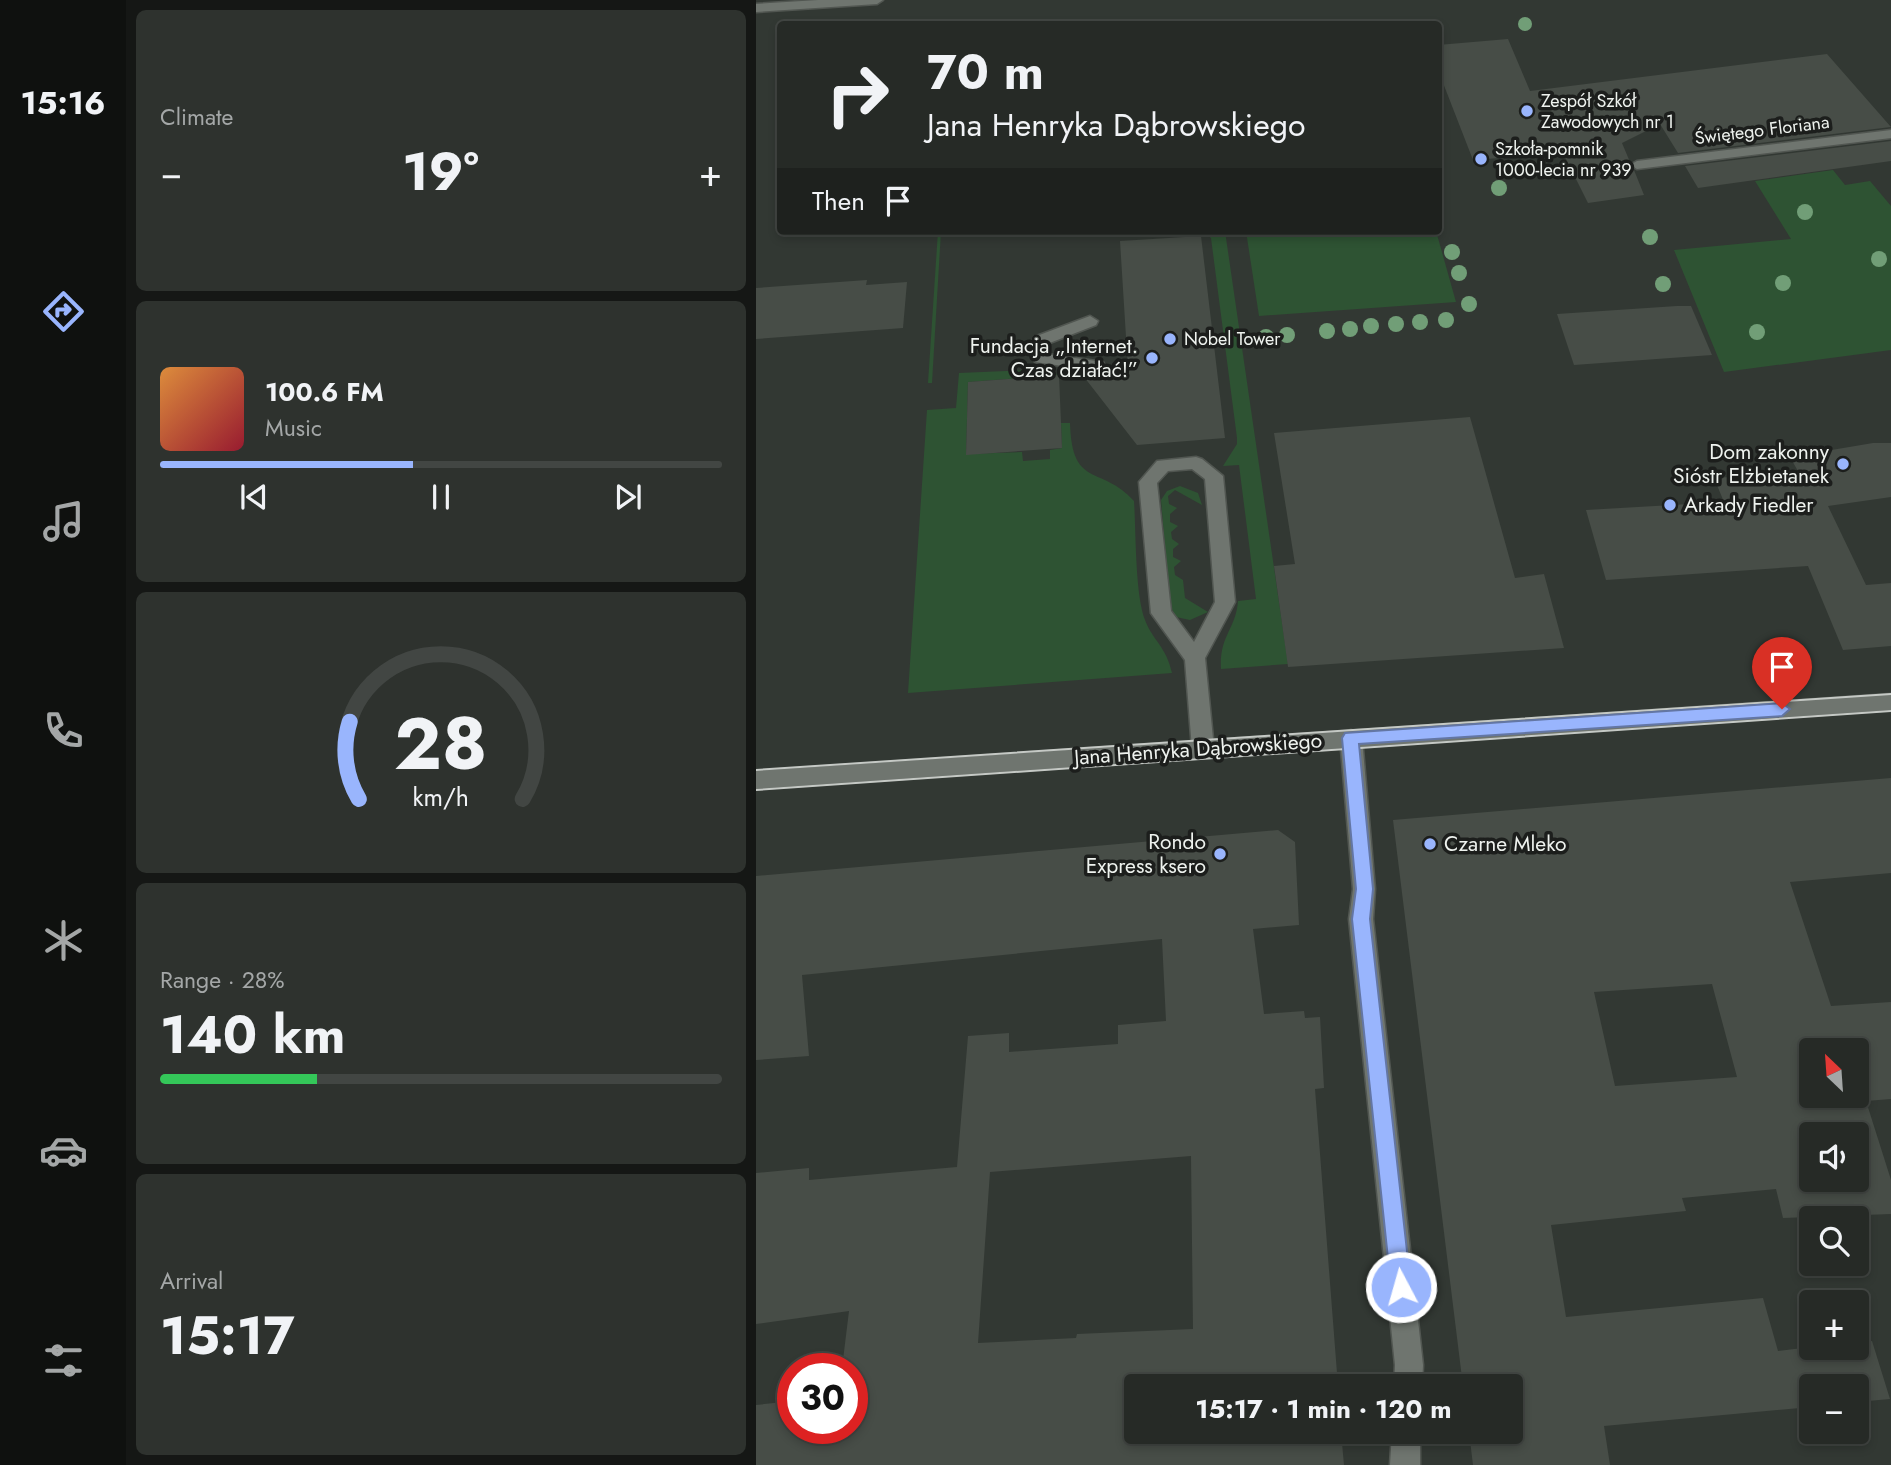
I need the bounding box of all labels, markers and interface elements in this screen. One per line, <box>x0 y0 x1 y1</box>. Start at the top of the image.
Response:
text: 70 m <box>927 37 1044 107</box>
icon: right <box>812 49 903 140</box>
text: 15:16 <box>21 80 105 126</box>
place label: Zespół Szkół Zawodowych nr 1 <box>1541 88 1674 135</box>
text: Climate <box>160 100 233 134</box>
text: Jana Henryka Dąbrowskiego <box>927 102 1305 148</box>
marker: Zespół Szkół Zawodowych nr 1 <box>1519 103 1535 119</box>
street label: Świętego Floriana <box>1693 109 1831 151</box>
text: 19° <box>402 134 479 210</box>
place label: Szkoła-pomnik 1000-lecia nr 939 <box>1495 136 1632 183</box>
text: − <box>160 145 182 200</box>
text: + <box>699 145 722 200</box>
marker: Szkoła-pomnik 1000-lecia nr 939 <box>1473 151 1489 167</box>
text: Then <box>812 182 865 220</box>
icon: arrive <box>879 182 917 220</box>
icon: directions <box>39 287 88 336</box>
place label: Nobel Tower <box>1184 326 1281 352</box>
place label: Fundacja „Internet. Czas działać!” <box>970 331 1138 385</box>
marker: Nobel Tower <box>1162 331 1178 347</box>
marker: Fundacja „Internet. Czas działać!” <box>1144 350 1160 366</box>
text: 100.6 FM <box>265 373 384 411</box>
text: Music <box>265 411 322 445</box>
place label: Dom zakonny Sióstr Elżbietanek <box>1673 437 1830 491</box>
marker: Dom zakonny Sióstr Elżbietanek <box>1835 456 1851 472</box>
icon: previous <box>235 478 273 516</box>
icon: pause <box>422 478 460 516</box>
icon: next <box>609 478 647 516</box>
place label: Arkady Fiedler <box>1684 490 1814 520</box>
icon: music <box>39 497 88 546</box>
marker: Arkady Fiedler <box>1662 497 1678 513</box>
pin <box>1752 637 1812 709</box>
icon: arrive <box>1763 648 1801 686</box>
text: 28 <box>394 691 488 796</box>
icon: phone <box>39 706 88 755</box>
street label: Jana Henryka Dąbrowskiego <box>1070 725 1323 773</box>
text: km/h <box>413 778 469 814</box>
place label: Rondo Express ksero <box>1086 827 1206 881</box>
place label: Czarne Mleko <box>1444 829 1567 859</box>
marker: Czarne Mleko <box>1422 836 1438 852</box>
marker: Rondo Express ksero <box>1212 846 1228 862</box>
icon: climate <box>39 916 88 965</box>
text: Range · 28% <box>160 963 285 997</box>
text: 140 km <box>160 997 345 1073</box>
north arrow <box>1799 1038 1869 1108</box>
map controls <box>1799 1038 1869 1444</box>
button: sound <box>1799 1122 1869 1192</box>
icon: car <box>39 1126 88 1175</box>
button: search <box>1799 1206 1869 1276</box>
position arrow <box>1364 1250 1438 1324</box>
text: Arrival <box>160 1264 223 1298</box>
button: + <box>1799 1290 1869 1360</box>
text: 15:17 <box>160 1298 295 1374</box>
icon: filters <box>39 1336 88 1385</box>
speed limit sign: 30 <box>777 1353 868 1444</box>
button: − <box>1799 1374 1869 1444</box>
text: 15:17 · 1 min · 120 m <box>1195 1390 1452 1428</box>

